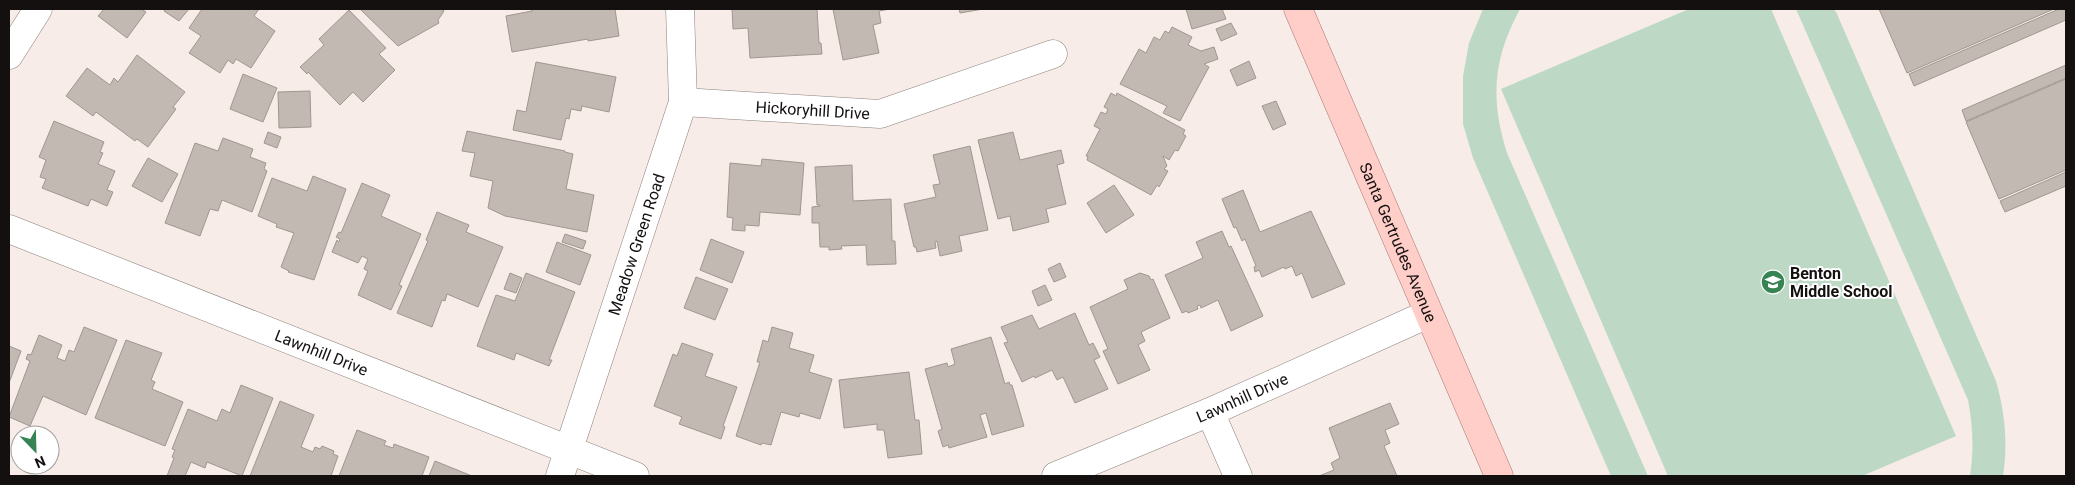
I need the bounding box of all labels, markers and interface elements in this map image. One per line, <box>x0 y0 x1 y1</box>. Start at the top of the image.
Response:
street label: Hickoryhill Drive <box>755 97 870 123</box>
street label: Santa Gertrudes Avenue <box>1356 160 1441 325</box>
street label: Meadow Green Road <box>604 171 668 317</box>
place label: Benton Middle School <box>1790 264 1893 301</box>
school or university icon: Benton Middle School <box>1760 269 1786 295</box>
street label: Lawnhill Drive <box>272 325 371 379</box>
street label: Lawnhill Drive <box>1193 369 1291 426</box>
north arrow <box>10 425 60 475</box>
text: N <box>32 453 48 471</box>

